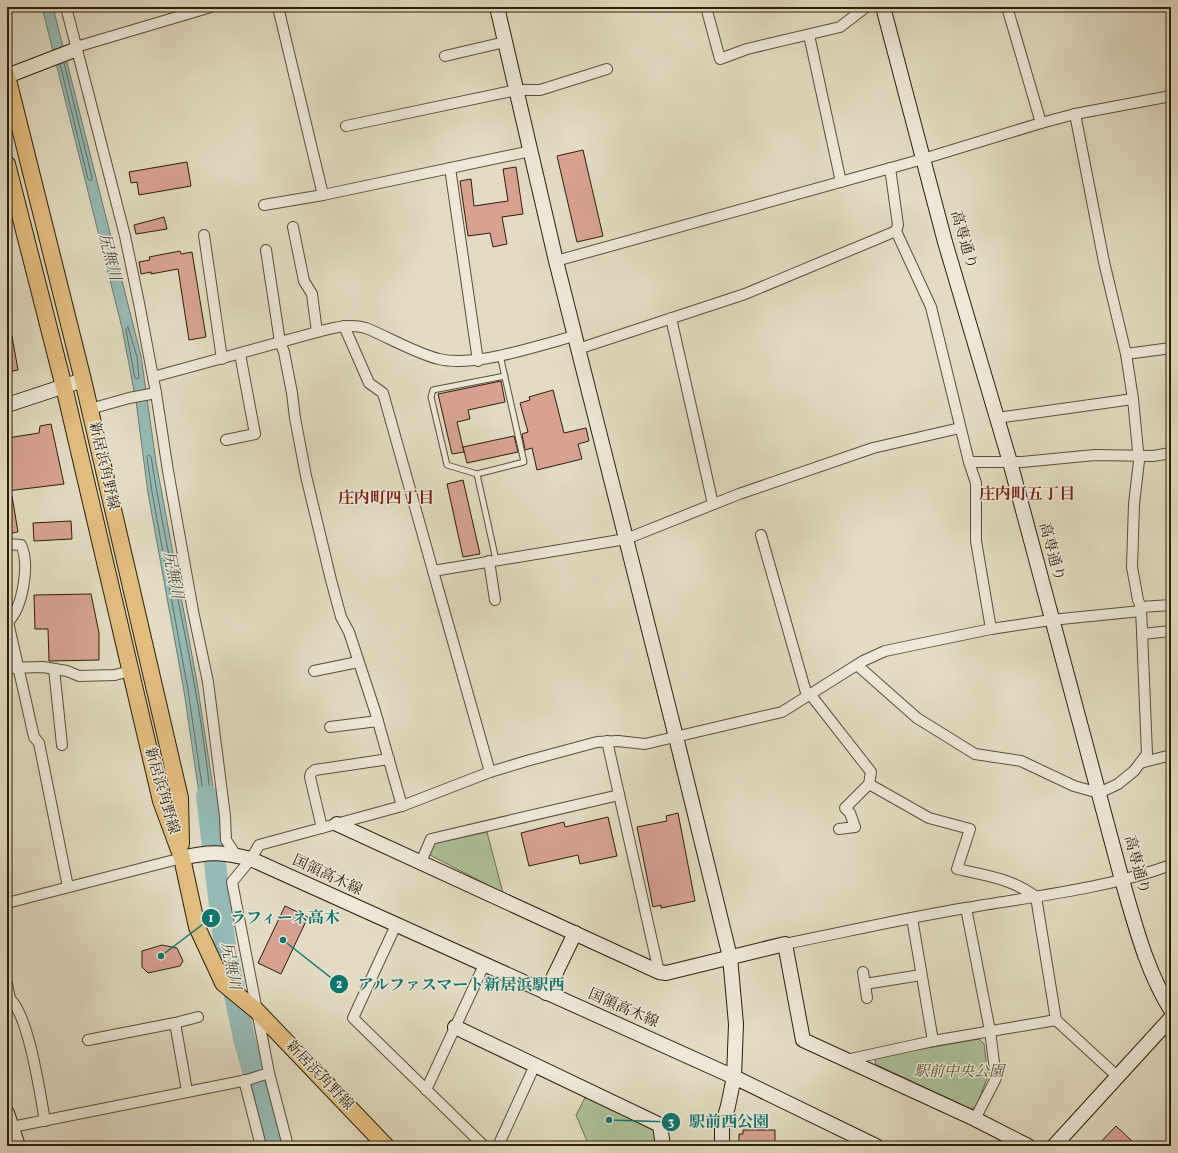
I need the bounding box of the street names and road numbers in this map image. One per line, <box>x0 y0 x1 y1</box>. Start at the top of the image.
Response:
street label: 高専通り <box>945 208 981 272</box>
street label: 新居浜角野線 <box>83 420 123 512</box>
street label: 高専通り <box>1033 520 1069 584</box>
street label: 新居浜角野線 <box>139 745 183 837</box>
street label: 高専通り <box>1118 833 1154 897</box>
street label: 国領高木線 <box>289 851 365 901</box>
street label: 国領高木線 <box>584 984 662 1034</box>
street label: 新居浜角野線 <box>280 1036 358 1116</box>

